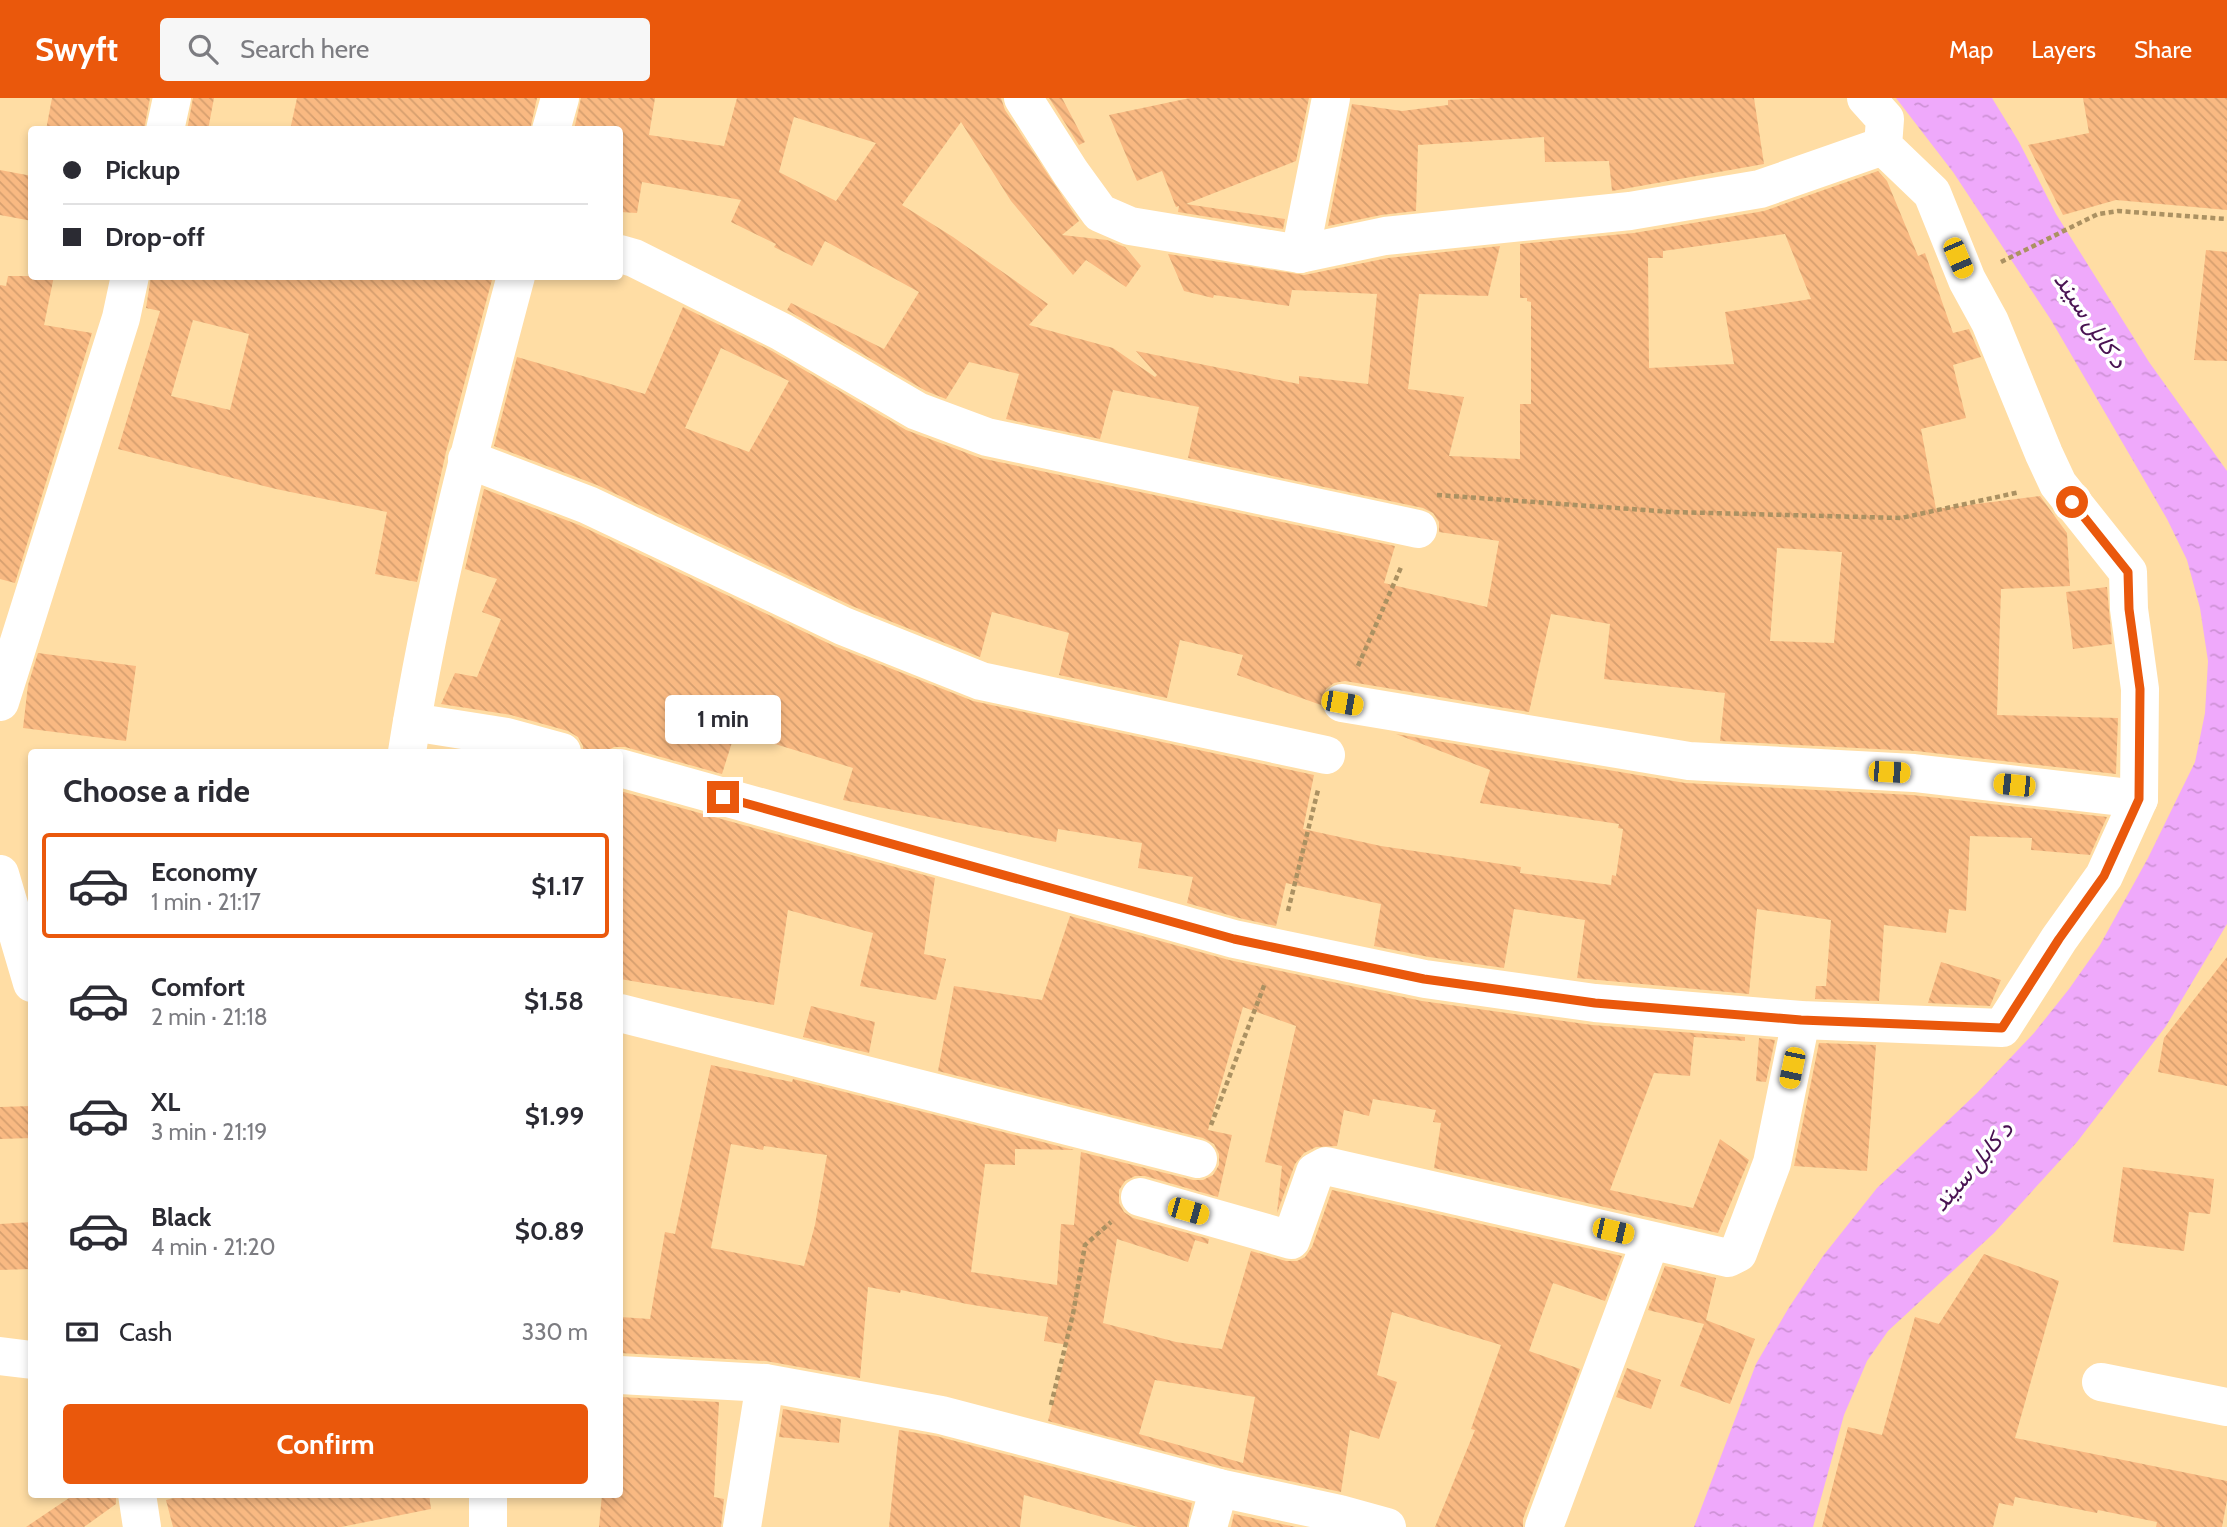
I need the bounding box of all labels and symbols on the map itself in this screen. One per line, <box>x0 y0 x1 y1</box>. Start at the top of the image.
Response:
car <box>1941 235 1976 281</box>
water label: د کابل سيند <box>2048 266 2134 374</box>
route start <box>2056 486 2088 518</box>
car <box>1320 689 1365 717</box>
callout: 1 min <box>665 696 781 744</box>
car <box>1868 760 1911 784</box>
car <box>1993 772 2036 798</box>
route end <box>707 781 739 813</box>
car <box>1778 1045 1807 1091</box>
water label: د کابل سيند <box>1925 1115 2019 1217</box>
car <box>1165 1195 1212 1227</box>
car <box>1591 1216 1636 1246</box>

